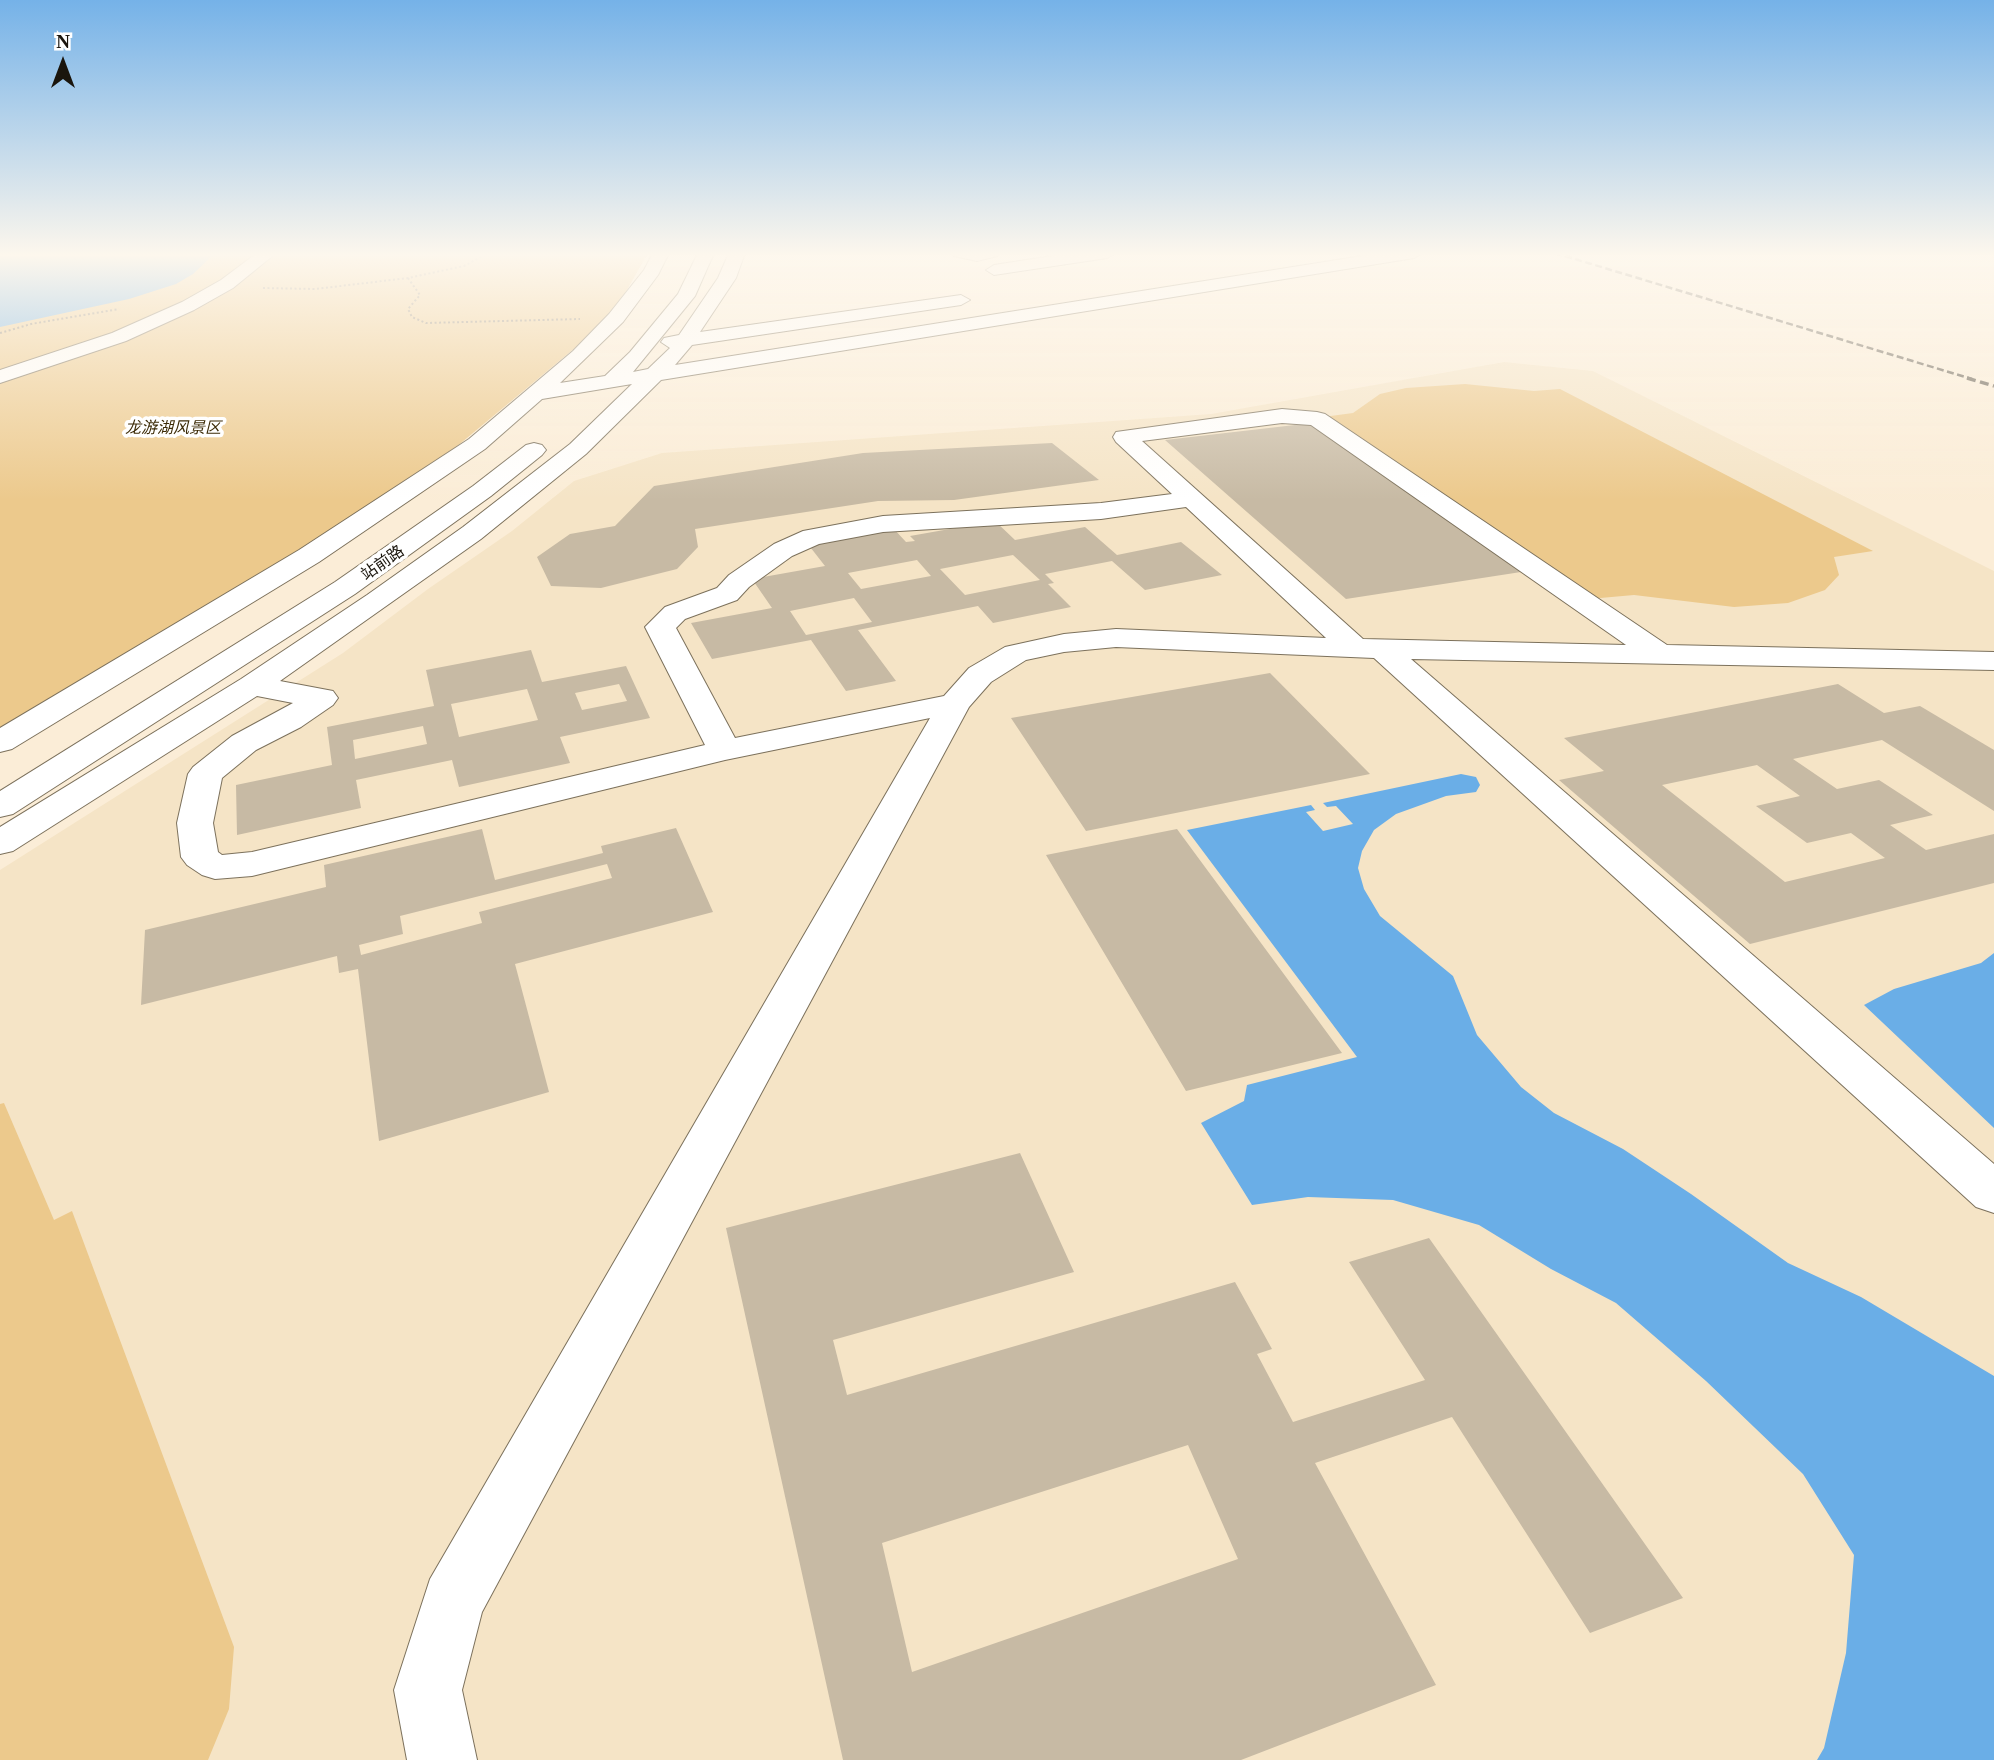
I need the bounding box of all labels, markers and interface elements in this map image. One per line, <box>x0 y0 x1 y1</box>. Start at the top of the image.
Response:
north arrow <box>28 28 98 98</box>
text: N <box>56 31 70 52</box>
park label: 龙游湖风景区 <box>125 417 221 437</box>
street label: 站前路 <box>357 540 407 584</box>

